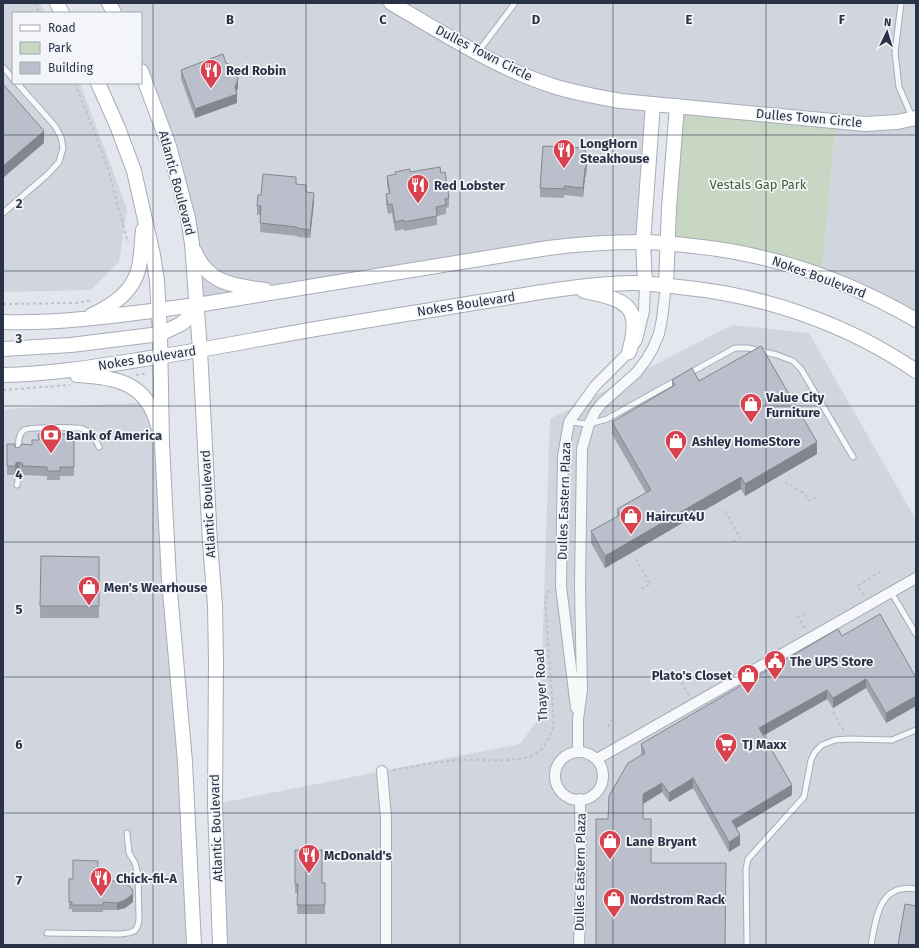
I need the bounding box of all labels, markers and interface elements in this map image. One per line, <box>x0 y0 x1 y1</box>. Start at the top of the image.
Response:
legend <box>12 12 142 84</box>
text: B <box>226 12 234 27</box>
text: C <box>379 12 387 27</box>
text: D <box>532 12 541 27</box>
text: E <box>686 12 693 27</box>
text: F <box>839 12 846 27</box>
north arrow <box>867 12 907 52</box>
text: N <box>884 16 892 29</box>
text: Road <box>48 21 76 35</box>
street label: Dulles Town Circle <box>433 22 535 84</box>
text: Park <box>48 41 72 55</box>
restaurant icon: Red Robin <box>198 57 224 90</box>
text: Building <box>48 61 94 75</box>
place label: Red Robin <box>226 63 286 78</box>
street label: Dulles Town Circle <box>755 106 863 130</box>
street label: Atlantic Boulevard <box>156 129 198 237</box>
place label: LongHorn Steakhouse <box>580 136 650 166</box>
restaurant icon: LongHorn Steakhouse <box>551 137 577 170</box>
restaurant icon: Red Lobster <box>405 172 431 205</box>
park label: Vestals Gap Park <box>710 177 807 192</box>
place label: Red Lobster <box>434 178 506 193</box>
text: 2 <box>16 196 23 211</box>
street label: Nokes Boulevard <box>770 253 868 301</box>
street label: Nokes Boulevard <box>416 289 516 319</box>
text: 3 <box>15 331 23 346</box>
street label: Nokes Boulevard <box>97 343 197 373</box>
place label: Value City Furniture <box>765 390 825 420</box>
shop icon: Value City Furniture <box>738 391 764 424</box>
bank icon: Bank of America <box>38 422 64 455</box>
place label: Bank of America <box>66 428 162 443</box>
shop icon: Ashley HomeStore <box>663 428 689 461</box>
place label: Ashley HomeStore <box>691 434 800 449</box>
street label: Dulles Eastern Plaza <box>554 442 574 560</box>
street label: Atlantic Boulevard <box>198 450 218 558</box>
text: 4 <box>15 467 23 482</box>
shop icon: Haircut4U <box>618 503 644 536</box>
place label: Haircut4U <box>646 509 704 524</box>
shop icon: Men's Wearhouse <box>76 574 102 607</box>
place label: Men's Wearhouse <box>104 580 207 595</box>
text: 5 <box>16 602 23 617</box>
street label: Thayer Road <box>532 648 550 722</box>
public building icon: The UPS Store <box>762 648 788 681</box>
place label: The UPS Store <box>790 654 873 669</box>
shop icon: Plato's Closet <box>735 662 761 695</box>
place label: Plato's Closet <box>652 668 733 683</box>
supermarket icon: TJ Maxx <box>713 731 739 764</box>
text: 6 <box>15 737 23 752</box>
place label: TJ Maxx <box>742 737 787 752</box>
street label: Atlantic Boulevard <box>207 774 225 882</box>
street label: Dulles Eastern Plaza <box>571 813 589 931</box>
shop icon: Lane Bryant <box>597 828 623 861</box>
place label: Lane Bryant <box>626 834 698 849</box>
restaurant icon: McDonald's <box>296 842 322 875</box>
place label: McDonald's <box>324 848 393 863</box>
restaurant icon: Chick-fil-A <box>88 865 114 898</box>
place label: Chick-fil-A <box>116 871 177 886</box>
text: 7 <box>16 873 22 888</box>
shop icon: Nordstrom Rack <box>601 886 627 919</box>
place label: Nordstrom Rack <box>630 892 726 907</box>

